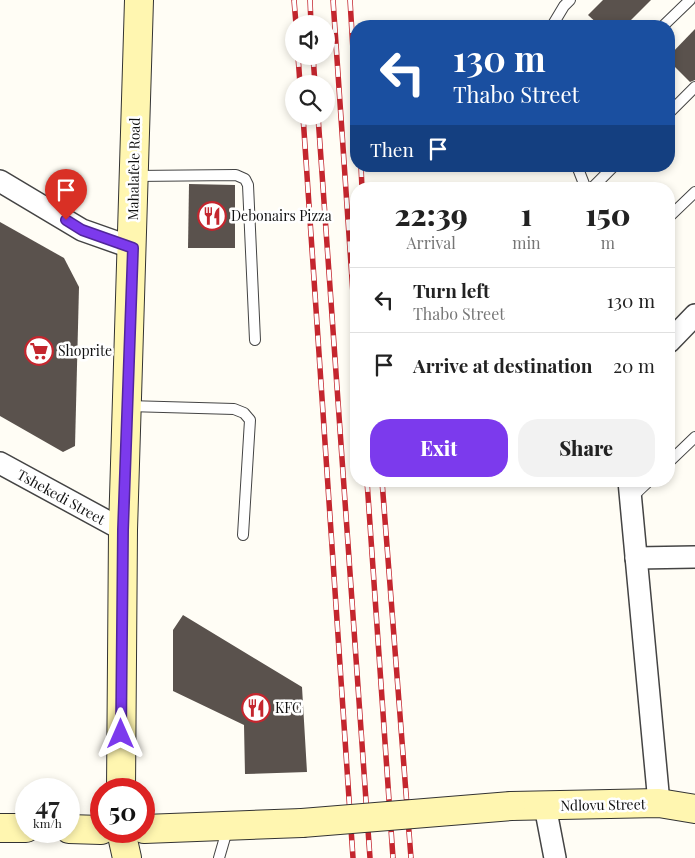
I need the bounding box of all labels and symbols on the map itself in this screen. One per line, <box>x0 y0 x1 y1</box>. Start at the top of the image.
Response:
street label: Mahalafele Road <box>123 117 144 221</box>
pin <box>45 169 87 220</box>
restaurant icon: Debonairs Pizza <box>197 201 227 231</box>
place label: Debonairs Pizza <box>231 206 332 225</box>
supermarket icon: Shoprite <box>24 336 54 366</box>
place label: Shoprite <box>58 341 112 360</box>
street label: Tshekedi Street <box>14 465 110 529</box>
restaurant icon: KFC <box>241 693 271 723</box>
place label: KFC <box>275 698 302 717</box>
position arrow <box>94 707 146 759</box>
speed limit sign: 50 <box>90 778 155 843</box>
street label: Ndlovu Street <box>560 794 647 815</box>

